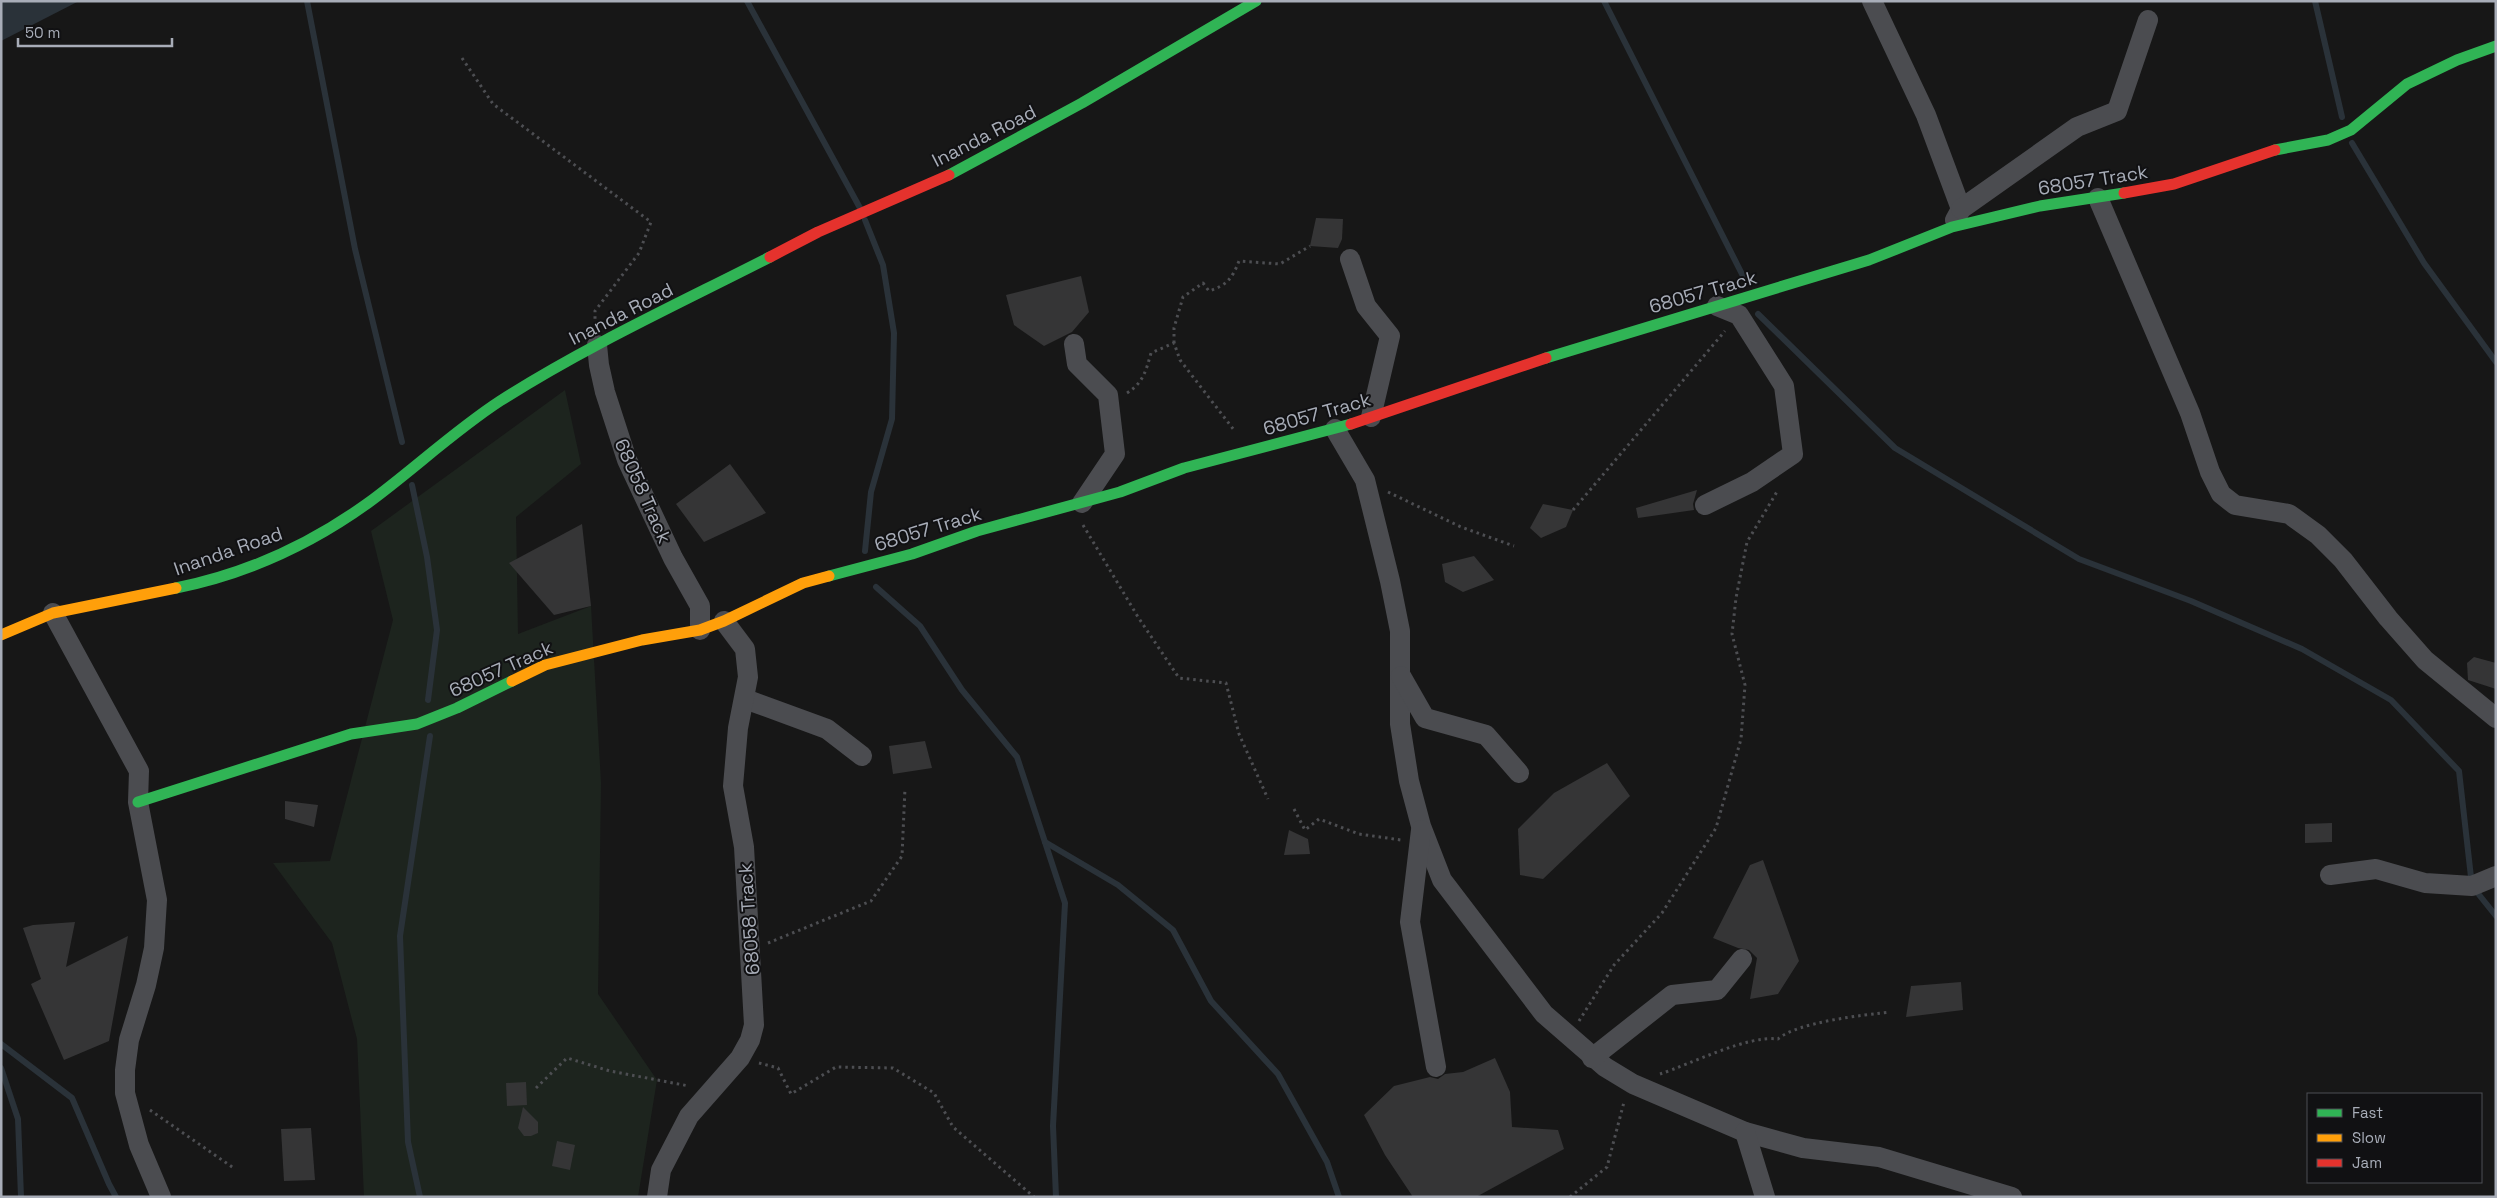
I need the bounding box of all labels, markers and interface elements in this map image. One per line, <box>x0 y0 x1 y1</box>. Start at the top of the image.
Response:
scale bar <box>18 15 171 47</box>
text: 50 m <box>25 23 60 42</box>
street label: Inanda Road <box>928 99 1040 173</box>
street label: 68057 Track <box>2036 159 2150 201</box>
street label: 68057 Track <box>1646 265 1760 319</box>
street label: Inanda Road <box>565 277 677 351</box>
street label: 68057 Track <box>1260 387 1374 441</box>
street label: 68058 Track <box>609 435 677 547</box>
street label: 68057 Track <box>871 501 985 557</box>
street label: Inanda Road <box>170 521 286 581</box>
street label: 68057 Track <box>445 635 557 703</box>
street label: 68058 Track <box>733 862 765 976</box>
legend <box>2307 1093 2482 1183</box>
text: Fast <box>2352 1103 2383 1122</box>
text: Slow <box>2352 1128 2386 1147</box>
text: Jam <box>2352 1153 2382 1172</box>

